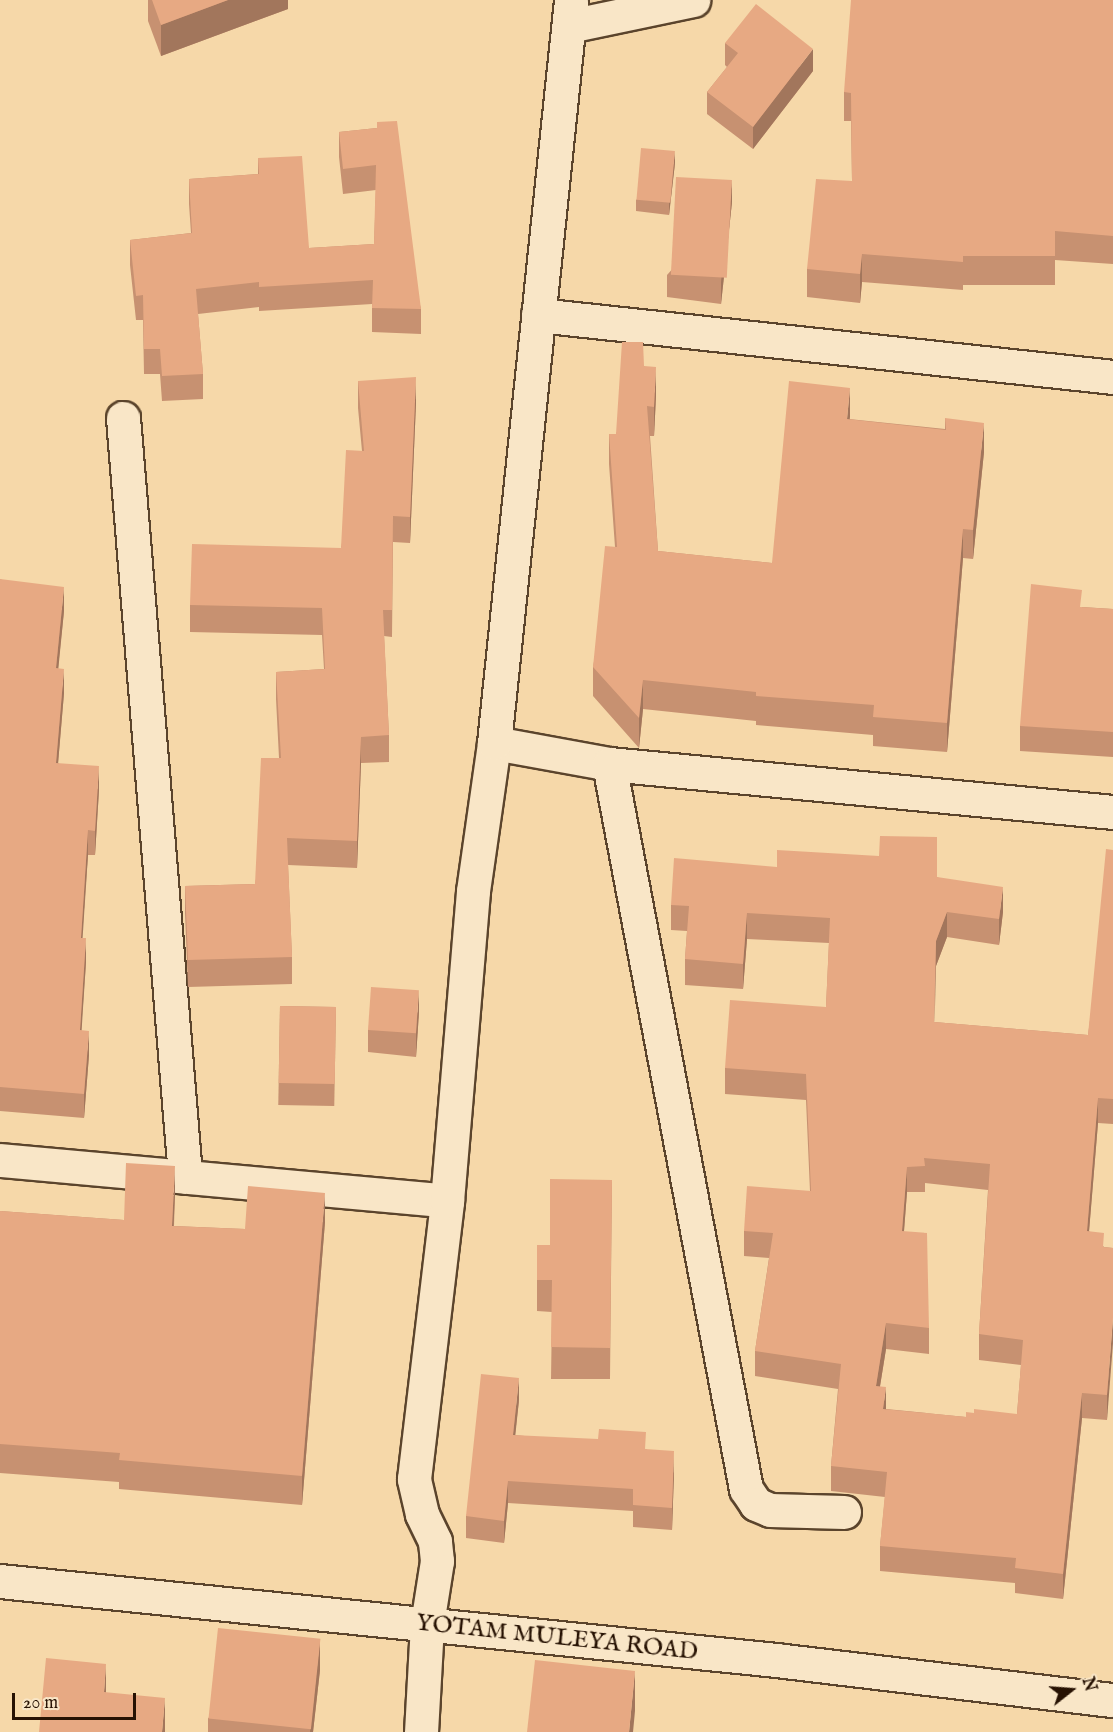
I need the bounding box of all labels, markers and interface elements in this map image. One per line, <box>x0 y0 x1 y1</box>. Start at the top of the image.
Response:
street label: YOTAM MULEYA ROAD <box>415 1609 699 1667</box>
north arrow <box>1041 1660 1101 1720</box>
text: N <box>1077 1675 1100 1694</box>
scale bar <box>15 1681 140 1719</box>
text: 20 m <box>23 1692 58 1715</box>

